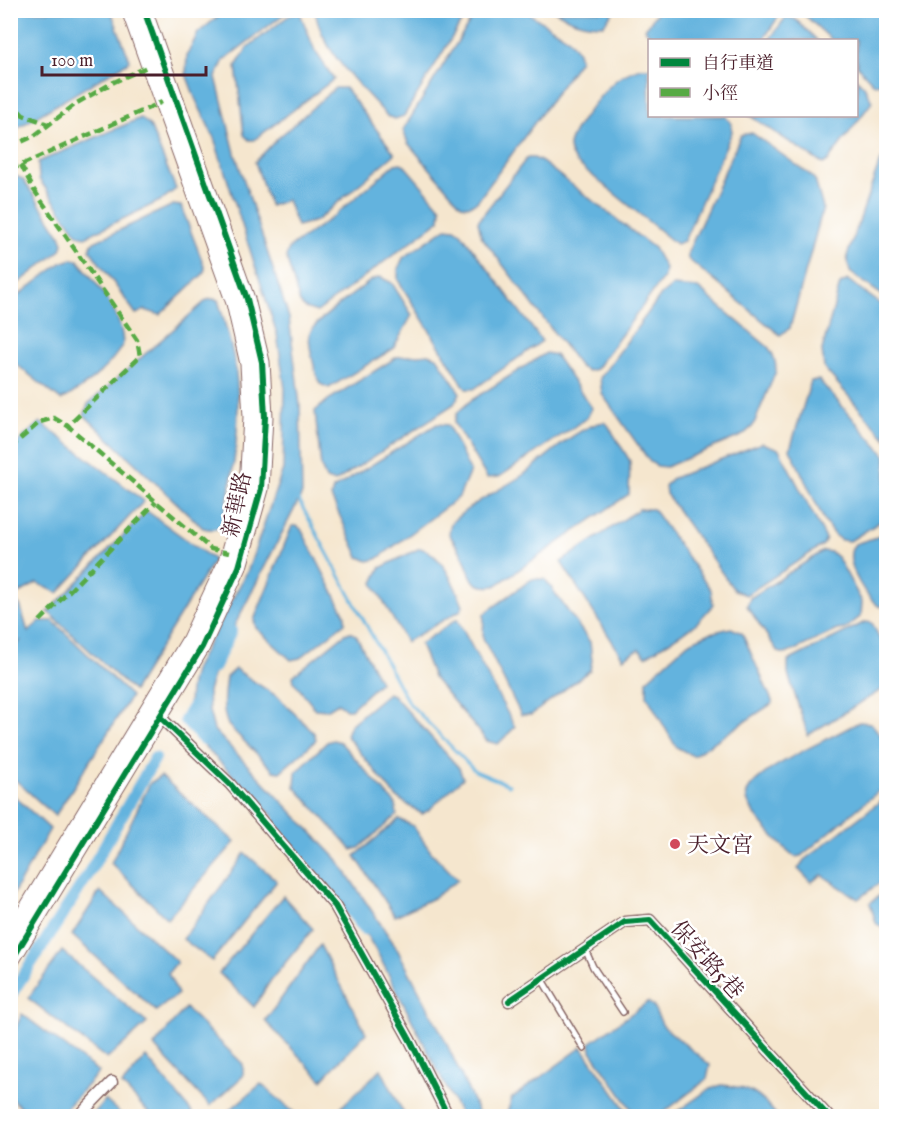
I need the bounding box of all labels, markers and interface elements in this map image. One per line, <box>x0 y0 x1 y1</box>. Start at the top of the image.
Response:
scale bar <box>42 39 206 77</box>
legend <box>648 39 858 117</box>
text: 100 m <box>51 50 93 73</box>
text: 自行車道 <box>702 53 774 76</box>
text: 小徑 <box>702 83 738 106</box>
street label: 新華路 <box>217 469 259 540</box>
place label: 天文宮 <box>687 832 753 860</box>
marker: 天文宮 <box>668 837 682 851</box>
street label: 保安路5巷 <box>664 915 749 1005</box>

